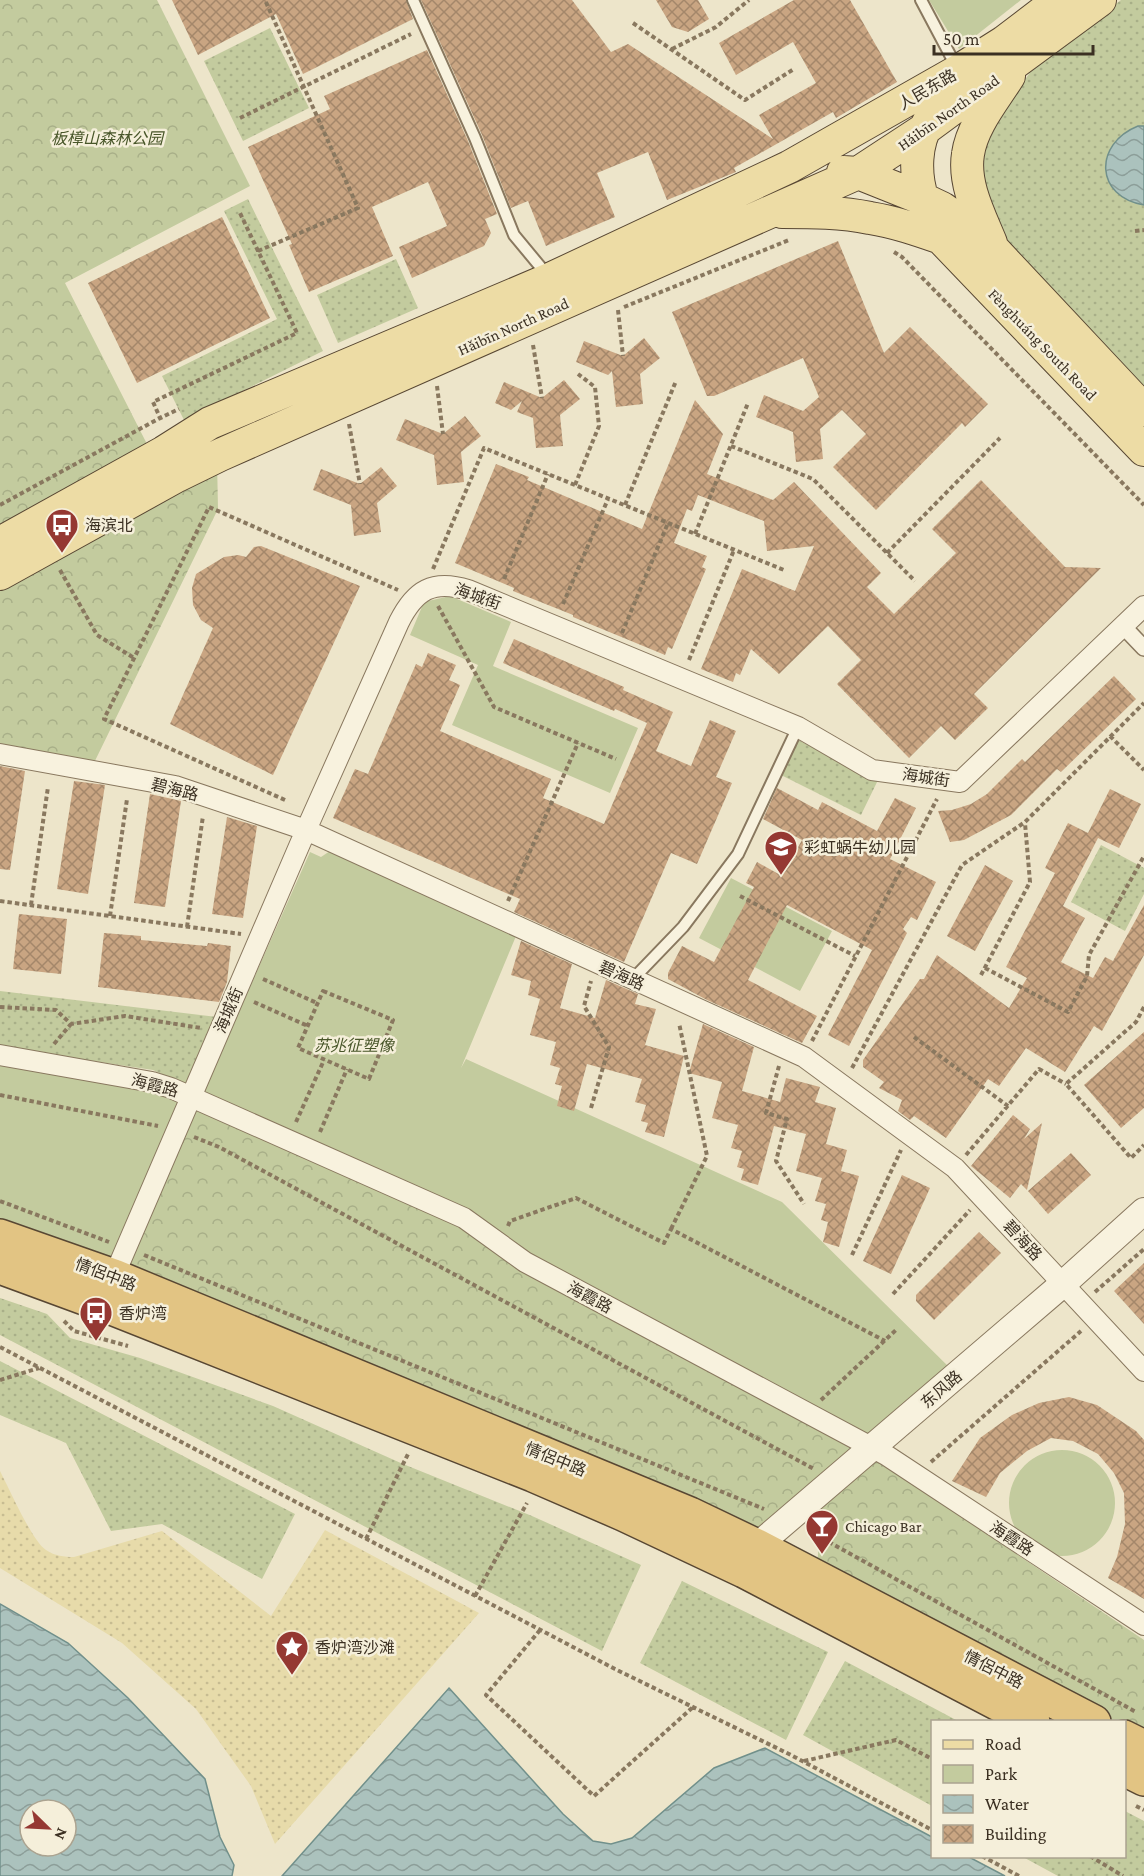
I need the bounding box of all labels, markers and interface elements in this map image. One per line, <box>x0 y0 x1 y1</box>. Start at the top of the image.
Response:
scale bar <box>934 18 1093 56</box>
text: 50 m <box>943 29 980 49</box>
street label: 人民东路 <box>895 66 959 113</box>
street label: Hǎibīn North Road <box>894 71 1003 154</box>
park label: 板樟山森林公园 <box>51 130 165 147</box>
street label: Fènghuáng South Road <box>984 285 1101 405</box>
street label: Hǎibīn North Road <box>455 294 572 359</box>
bus stop icon: 海滨北 <box>44 507 80 554</box>
place label: 海滨北 <box>85 517 133 534</box>
street label: 海城街 <box>452 581 503 612</box>
street label: 海城街 <box>901 766 951 789</box>
street label: 碧海路 <box>150 775 200 804</box>
school or university icon: 彩虹蜗牛幼儿园 <box>763 829 799 876</box>
place label: 彩虹蜗牛幼儿园 <box>804 839 916 856</box>
street label: 碧海路 <box>596 958 647 993</box>
street label: 海城街 <box>211 985 246 1036</box>
park label: 苏兆征塑像 <box>314 1037 395 1054</box>
street label: 海霞路 <box>129 1071 180 1100</box>
street label: 碧海路 <box>1000 1217 1045 1264</box>
street label: 情侶中路 <box>73 1255 139 1294</box>
street label: 海霞路 <box>565 1279 615 1316</box>
bus stop icon: 香炉湾 <box>78 1295 114 1342</box>
place label: 香炉湾 <box>119 1305 167 1322</box>
street label: 东风路 <box>918 1367 965 1412</box>
street label: 情侶中路 <box>523 1440 589 1479</box>
bar icon: Chicago Bar <box>804 1508 840 1555</box>
place label: Chicago Bar <box>845 1518 922 1536</box>
street label: 海霞路 <box>987 1518 1036 1559</box>
place icon: 香炉湾沙滩 <box>274 1629 310 1676</box>
place label: 香炉湾沙滩 <box>315 1639 395 1656</box>
street label: 情侶中路 <box>961 1647 1026 1692</box>
legend <box>931 1720 1126 1858</box>
text: Road <box>985 1734 1022 1754</box>
text: Park <box>985 1764 1017 1784</box>
text: Water <box>985 1794 1030 1814</box>
north arrow <box>18 1798 78 1858</box>
text: Building <box>985 1824 1047 1844</box>
text: N <box>51 1825 71 1842</box>

